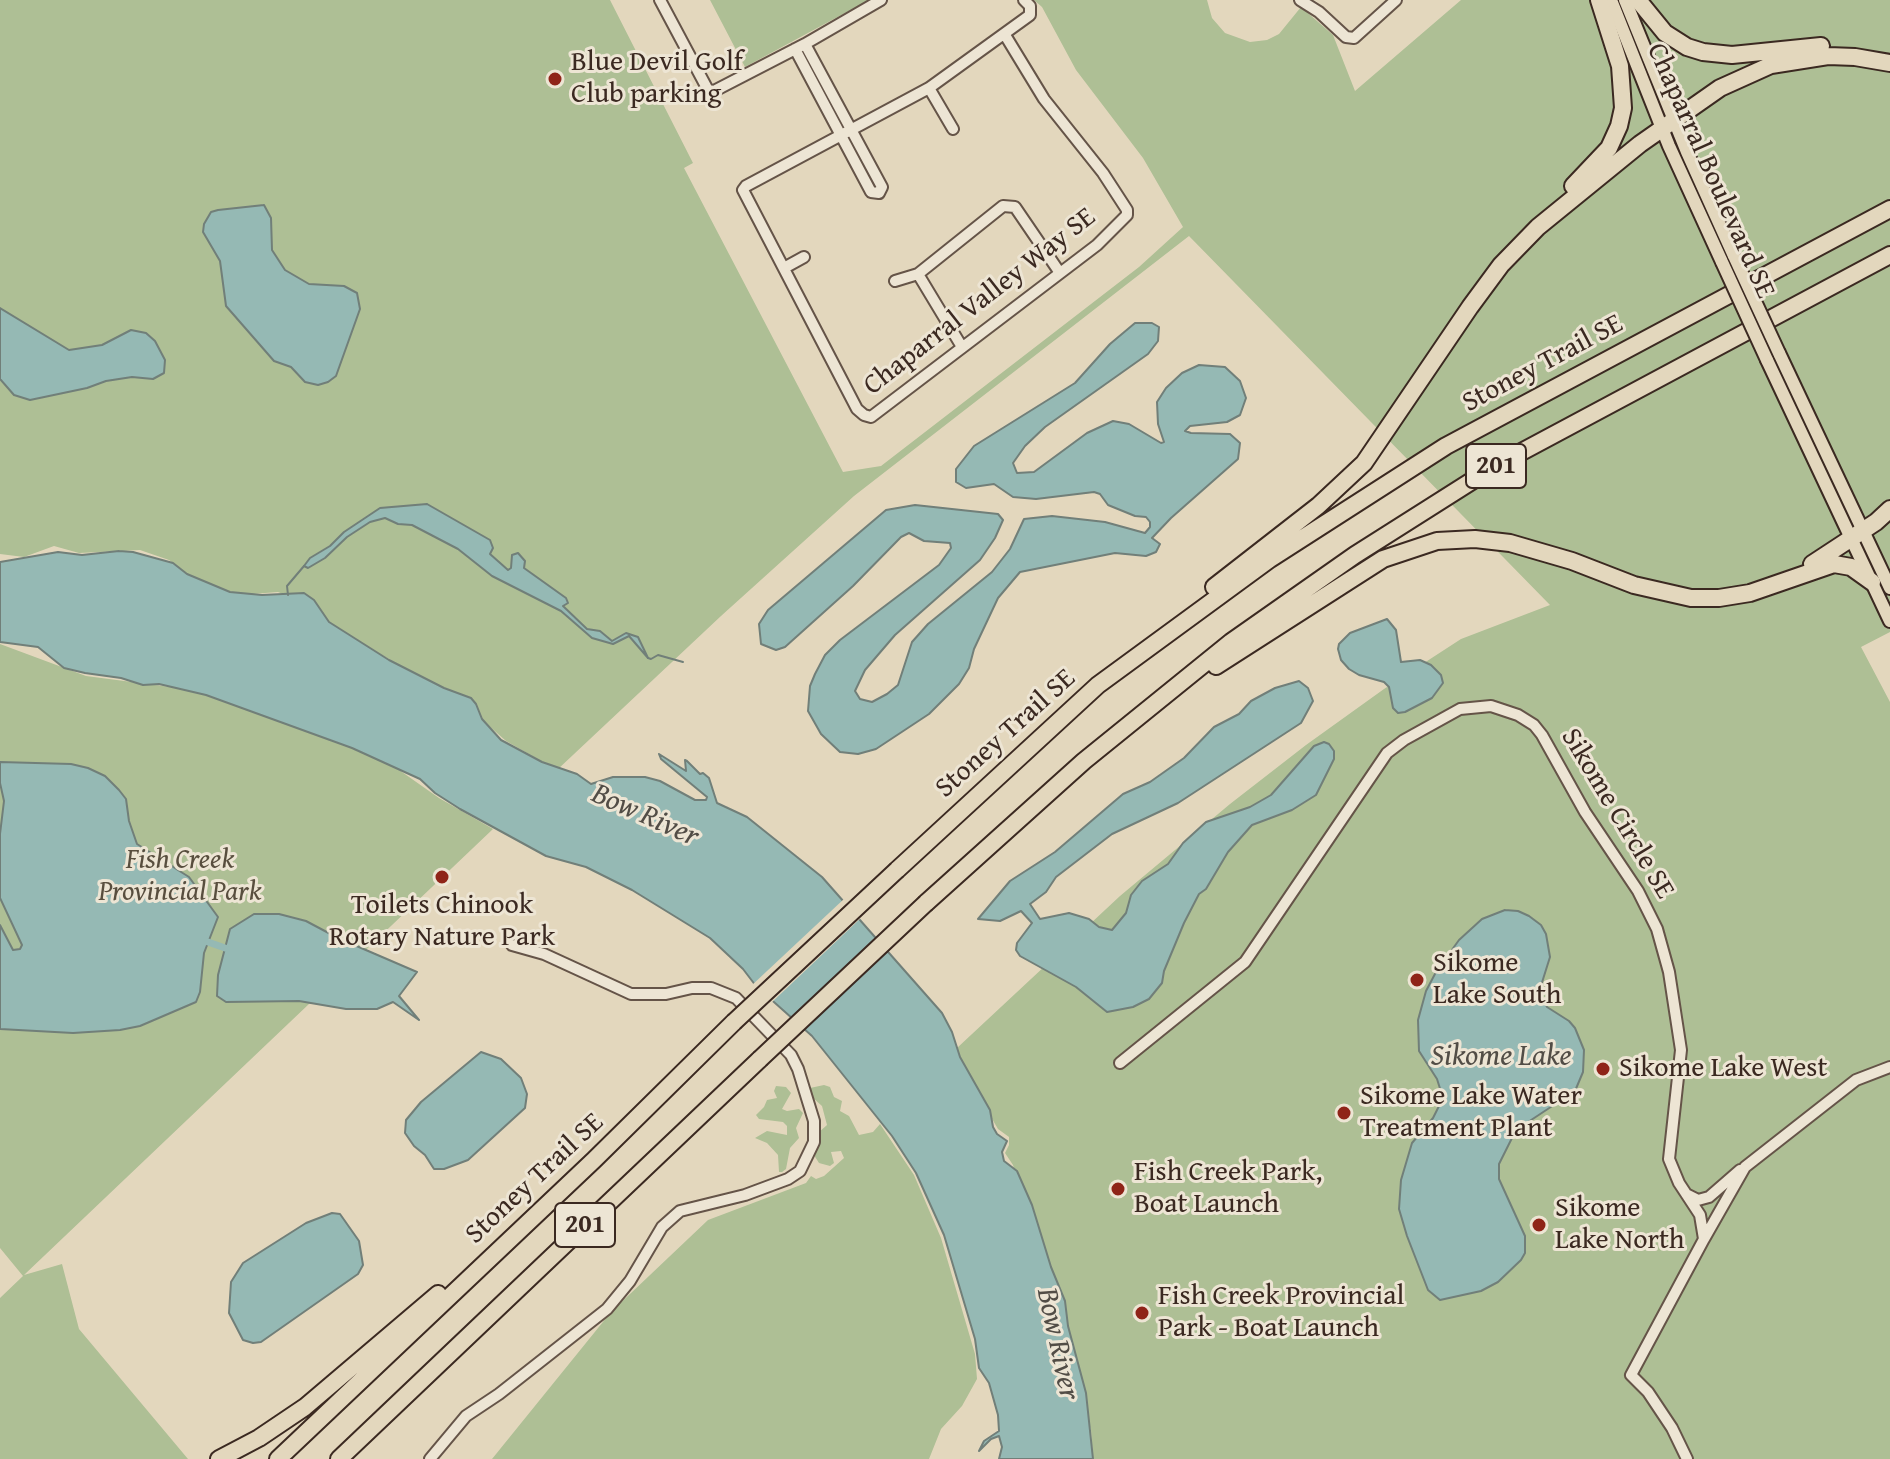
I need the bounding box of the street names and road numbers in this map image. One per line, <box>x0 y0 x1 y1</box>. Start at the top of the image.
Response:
street label: Chaparral Boulevard SE <box>1639 38 1781 304</box>
street label: Chaparral Valley Way SE <box>857 201 1103 403</box>
street label: Stoney Trail SE <box>1457 308 1629 420</box>
road number: 201 <box>1466 444 1526 488</box>
street label: Stoney Trail SE <box>929 662 1083 806</box>
street label: Sikome Circle SE <box>1553 723 1681 905</box>
street label: Stoney Trail SE <box>459 1106 611 1252</box>
road number: 201 <box>555 1203 615 1247</box>

